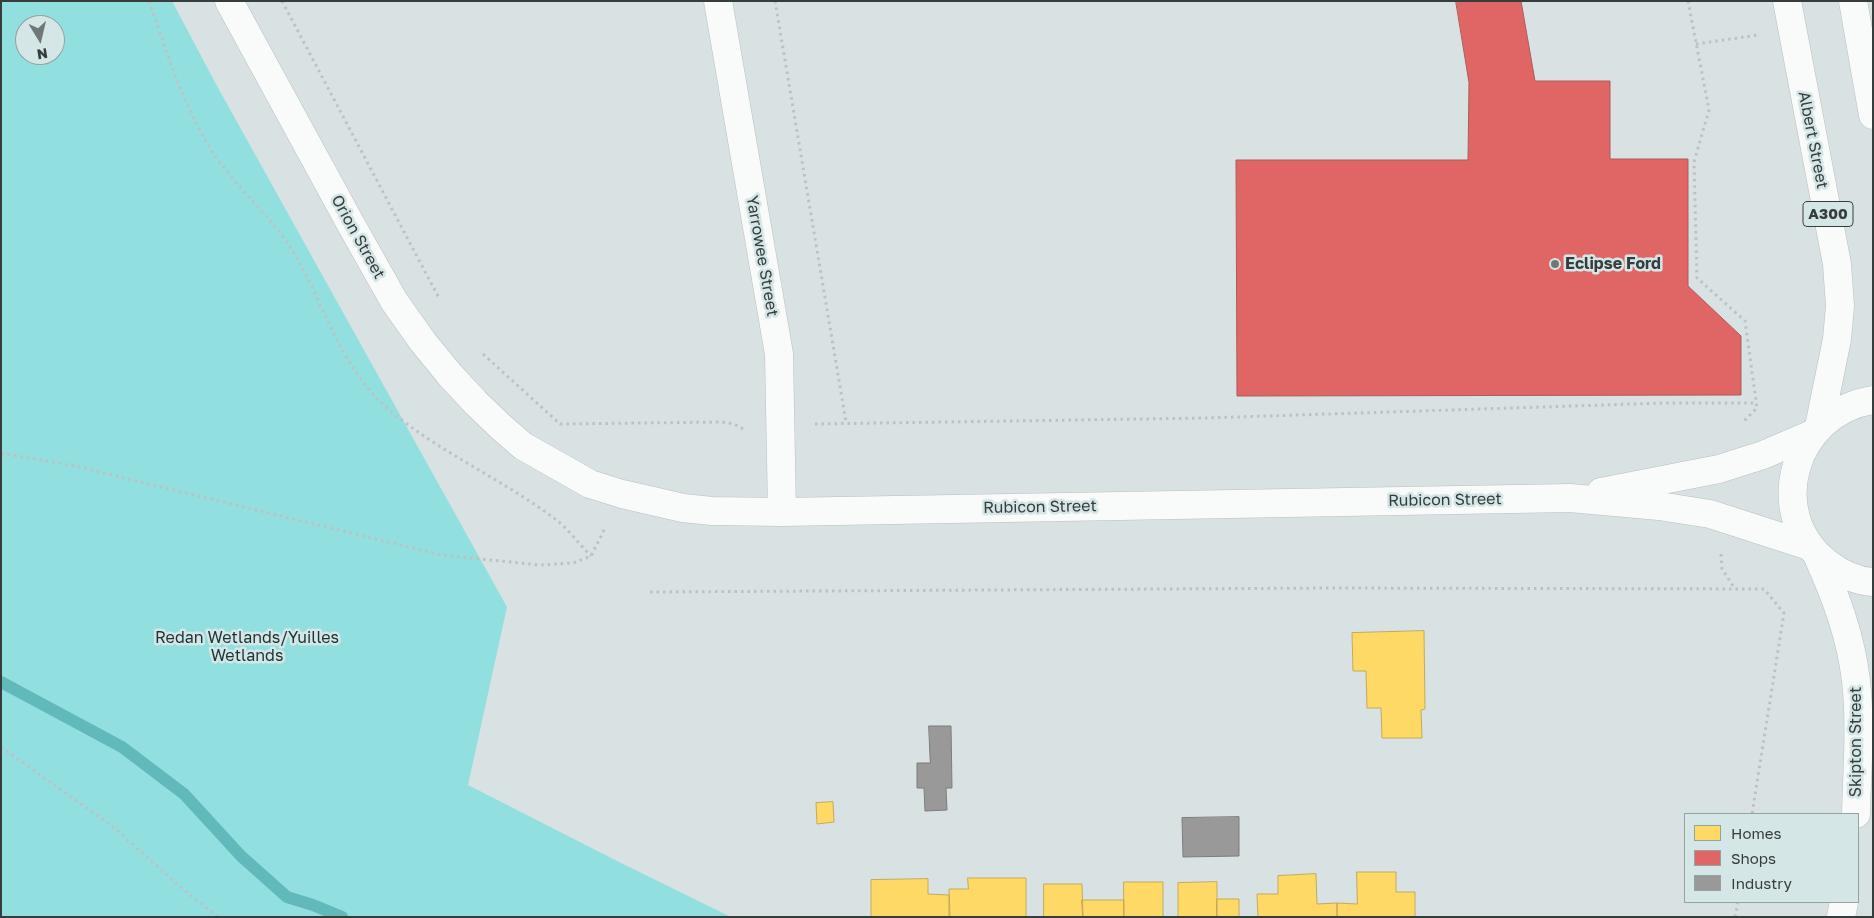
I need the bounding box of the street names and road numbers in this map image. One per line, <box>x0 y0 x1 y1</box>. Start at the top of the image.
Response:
street label: Albert Street <box>1794 90 1832 190</box>
street label: Orion Street <box>327 192 389 282</box>
street label: Yarrowee Street <box>742 194 782 318</box>
road number: A300 <box>1803 202 1853 226</box>
street label: Rubicon Street <box>1388 489 1502 511</box>
street label: Rubicon Street <box>983 496 1097 518</box>
street label: Skipton Street <box>1846 687 1866 797</box>

